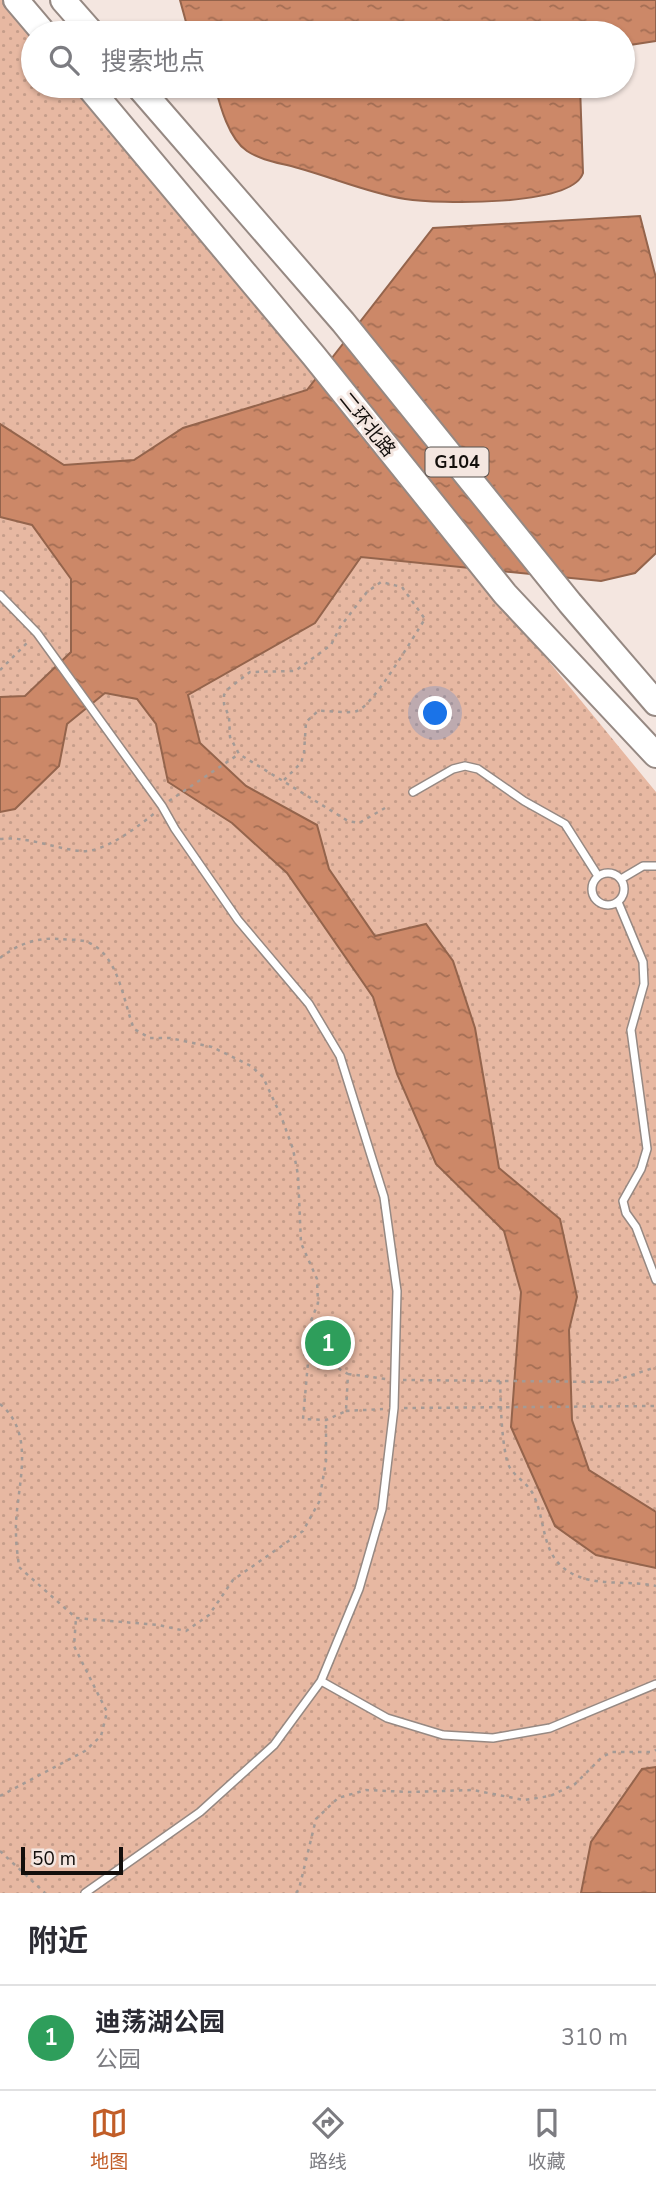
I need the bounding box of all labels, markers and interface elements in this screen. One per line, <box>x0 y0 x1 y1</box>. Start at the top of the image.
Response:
search box <box>21 21 635 98</box>
icon: search <box>45 41 83 79</box>
text: 搜索地点 <box>101 44 205 79</box>
street label: 二环北路 <box>333 387 401 462</box>
road number: G104 <box>426 448 489 476</box>
your location <box>418 696 452 730</box>
pin: 1 <box>305 1317 351 1369</box>
scale bar <box>21 1844 122 1876</box>
text: 50 m <box>32 1846 76 1872</box>
text: 附近 <box>28 1921 88 1962</box>
text: 迪荡湖公园 <box>95 2005 225 2040</box>
text: 1 <box>44 2022 58 2053</box>
text: 310 m <box>561 2022 628 2053</box>
text: 公园 <box>95 2044 141 2075</box>
tab: 地图 <box>90 2104 128 2175</box>
tab: 路线 <box>309 2104 347 2175</box>
tab: 收藏 <box>528 2104 566 2175</box>

